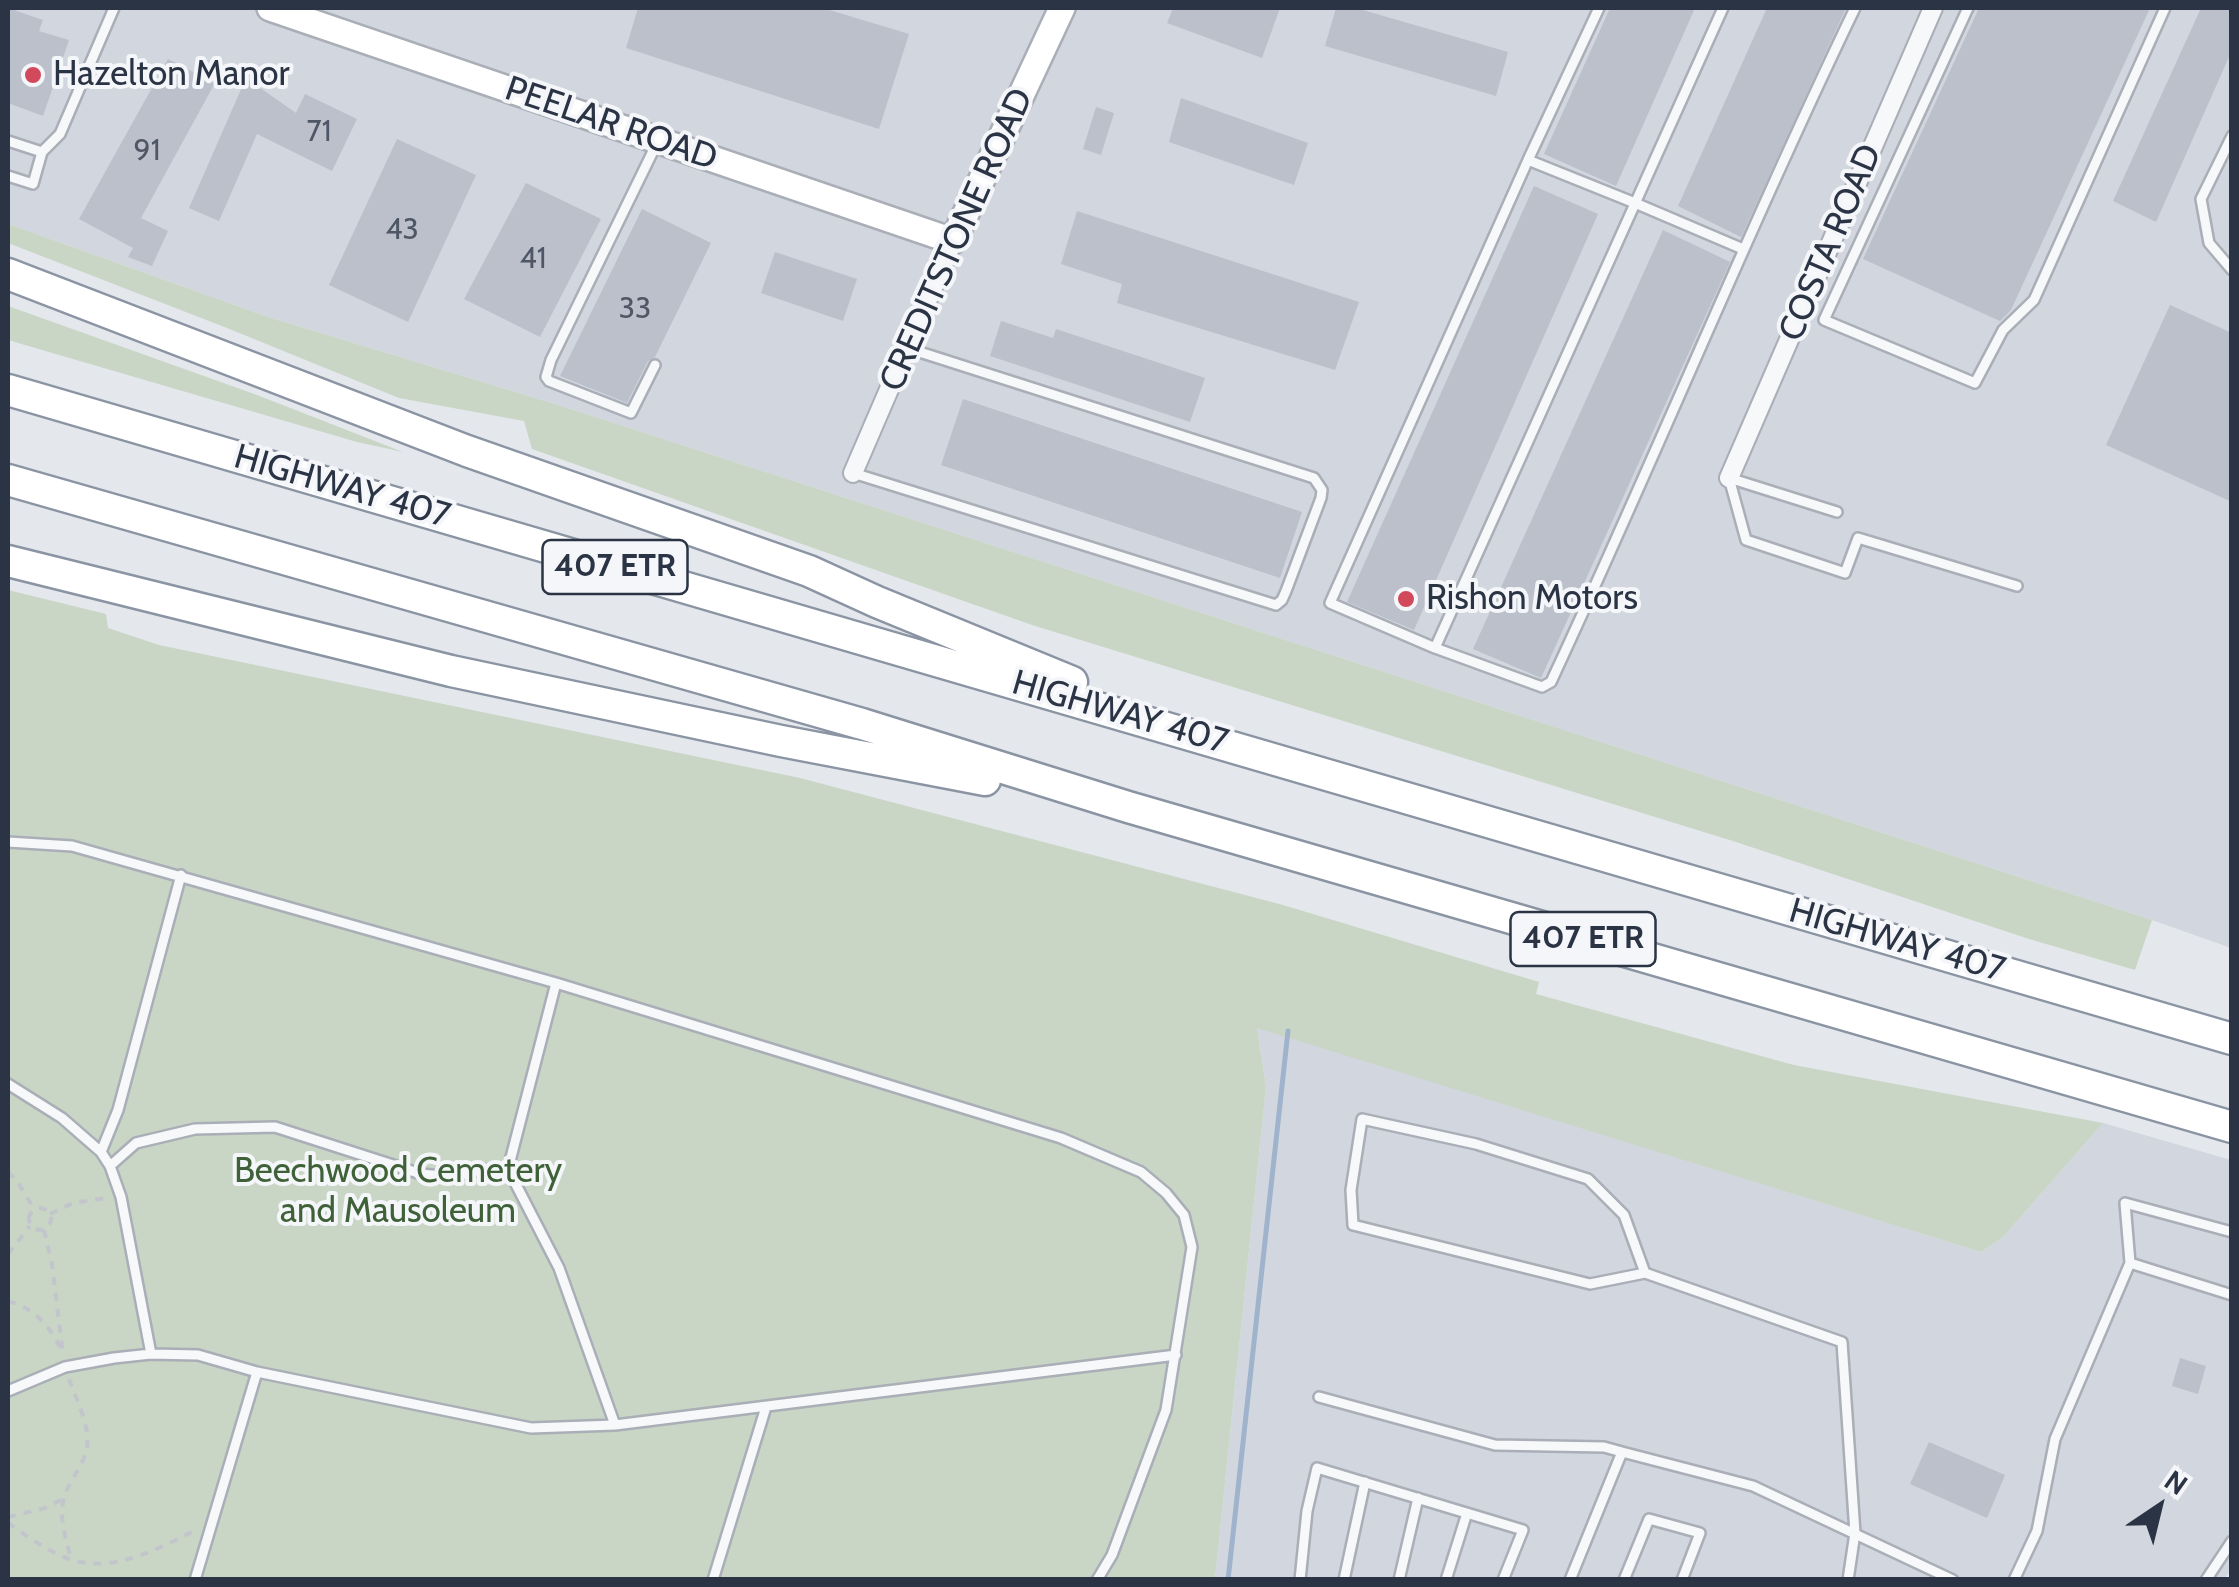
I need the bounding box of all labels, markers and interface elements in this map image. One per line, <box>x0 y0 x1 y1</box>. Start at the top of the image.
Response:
place label: Hazelton Manor <box>53 54 289 96</box>
marker: Hazelton Manor <box>22 64 44 86</box>
street label: PEELAR ROAD <box>499 68 723 180</box>
street label: CREDITSTONE ROAD <box>871 82 1043 398</box>
house number: 71 <box>307 114 331 150</box>
house number: 91 <box>134 133 160 169</box>
street label: COSTA ROAD <box>1771 138 1891 348</box>
house number: 43 <box>385 212 419 248</box>
house number: 41 <box>519 241 547 277</box>
house number: 33 <box>619 291 651 327</box>
street label: HIGHWAY 407 <box>229 436 455 538</box>
road number: 407 ETR <box>542 540 688 594</box>
place label: Rishon Motors <box>1426 578 1638 620</box>
marker: Rishon Motors <box>1395 588 1417 610</box>
street label: HIGHWAY 407 <box>1007 662 1233 764</box>
street label: HIGHWAY 407 <box>1784 890 2010 992</box>
road number: 407 ETR <box>1510 912 1656 966</box>
park label: Beechwood Cemetery and Mausoleum <box>234 1151 562 1233</box>
north arrow <box>2109 1457 2209 1557</box>
text: N <box>2158 1463 2194 1502</box>

